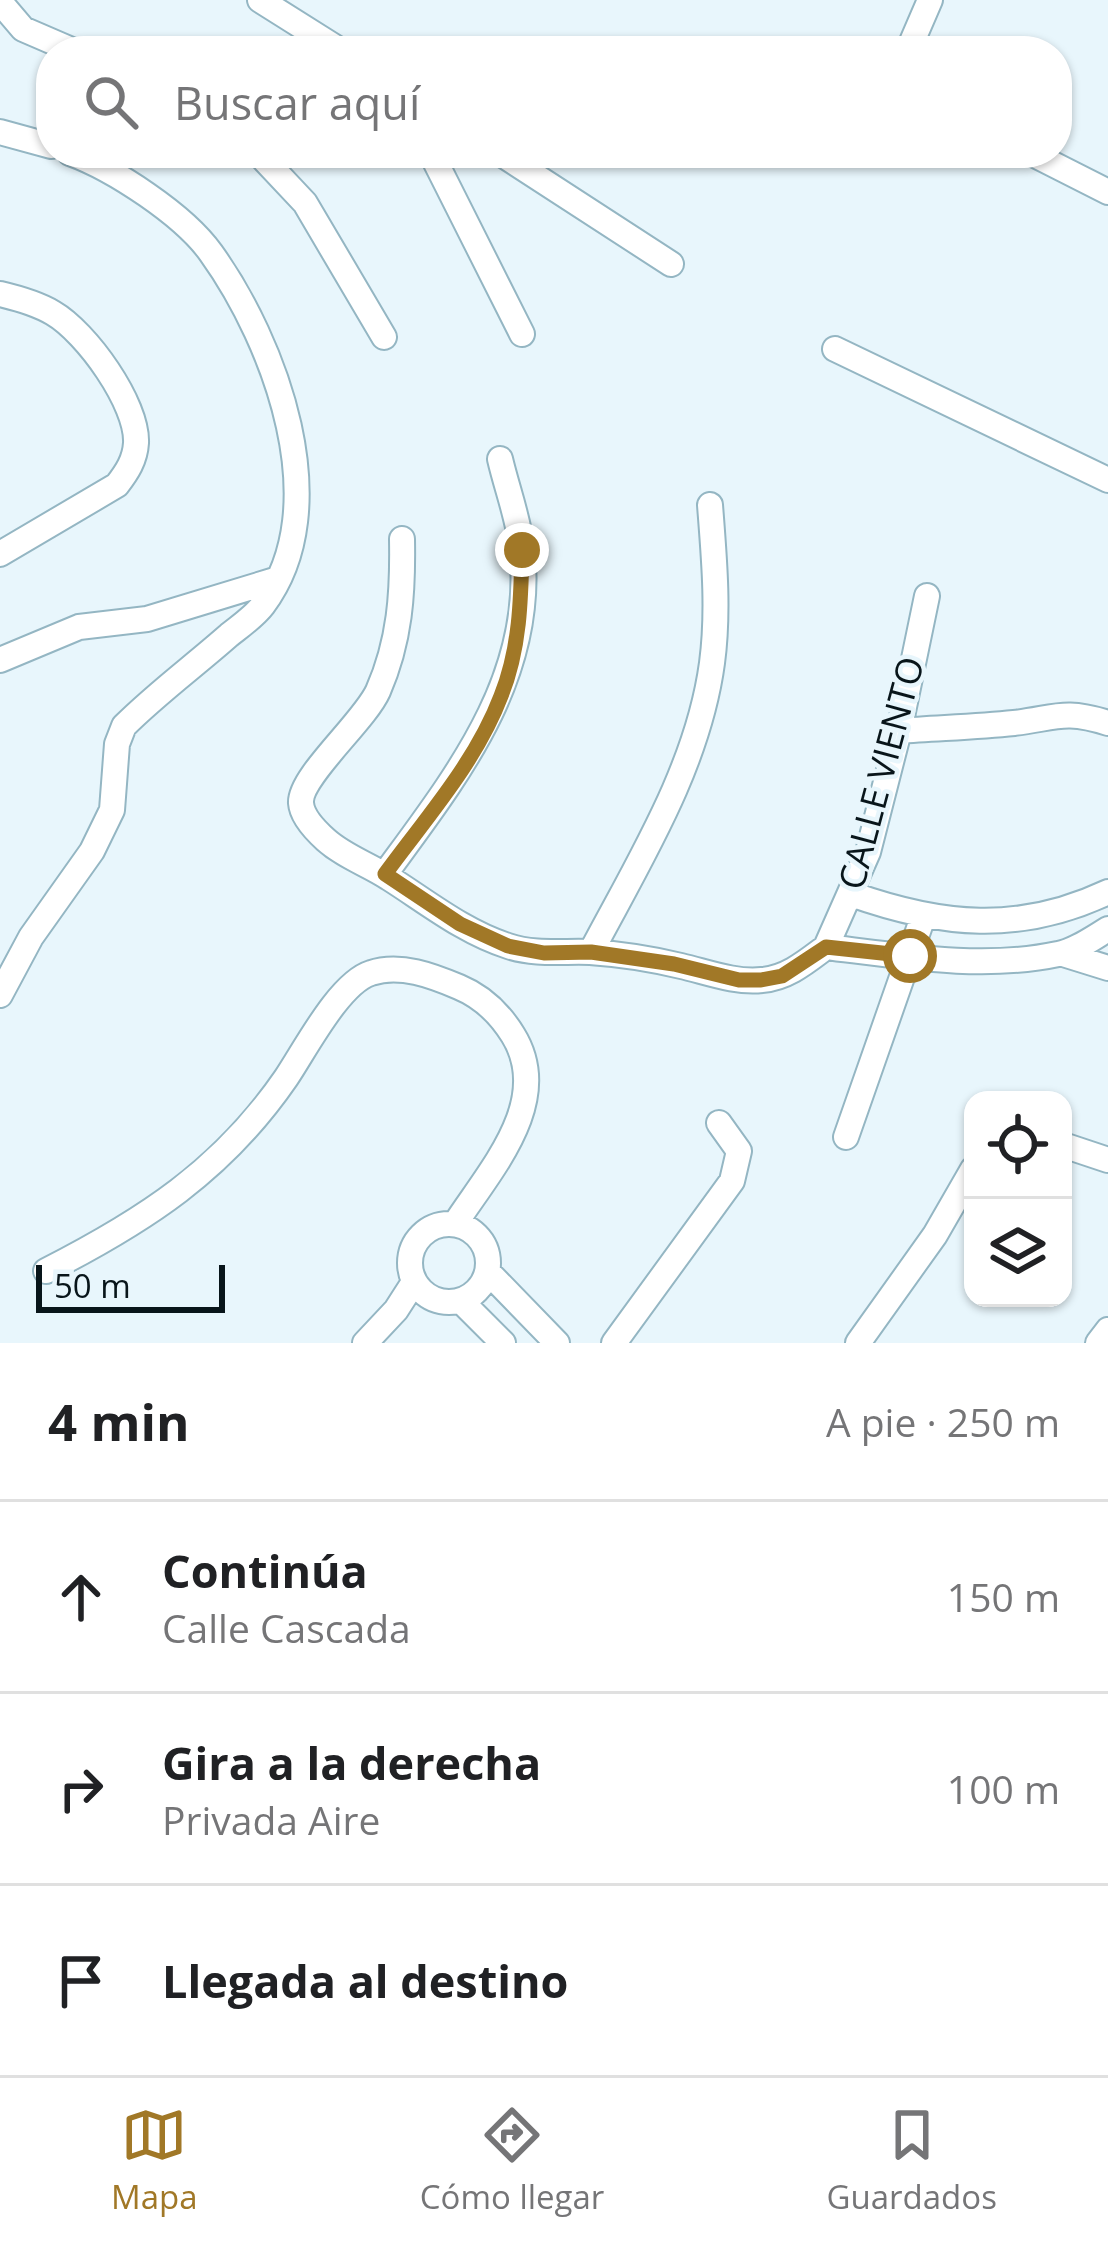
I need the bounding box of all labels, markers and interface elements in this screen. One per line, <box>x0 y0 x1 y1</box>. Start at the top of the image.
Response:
search box <box>36 36 1072 168</box>
icon: search <box>78 69 144 135</box>
text: Buscar aquí <box>174 72 420 133</box>
route end <box>495 523 549 577</box>
street label: CALLE VIENTO <box>826 651 935 895</box>
route start <box>883 929 937 983</box>
map controls <box>964 1091 1072 1307</box>
button: locate <box>964 1091 1072 1199</box>
button: layers <box>964 1199 1072 1307</box>
scale bar <box>36 1259 225 1312</box>
text: 50 m <box>54 1263 131 1308</box>
text: 4 min <box>48 1386 190 1456</box>
text: A pie · 250 m <box>826 1395 1060 1448</box>
text: Continúa <box>162 1540 368 1601</box>
icon: ahead <box>48 1564 114 1630</box>
text: 150 m <box>947 1570 1060 1623</box>
text: Calle Cascada <box>162 1601 411 1654</box>
text: Gira a la derecha <box>162 1732 541 1793</box>
icon: right <box>48 1756 114 1822</box>
text: 100 m <box>947 1762 1060 1815</box>
text: Privada Aire <box>162 1793 380 1846</box>
icon: arrive <box>48 1948 114 2014</box>
text: Llegada al destino <box>162 1950 568 2011</box>
tab: Mapa <box>111 2102 198 2219</box>
tab: Cómo llegar <box>420 2102 604 2219</box>
tab: Guardados <box>827 2102 997 2219</box>

